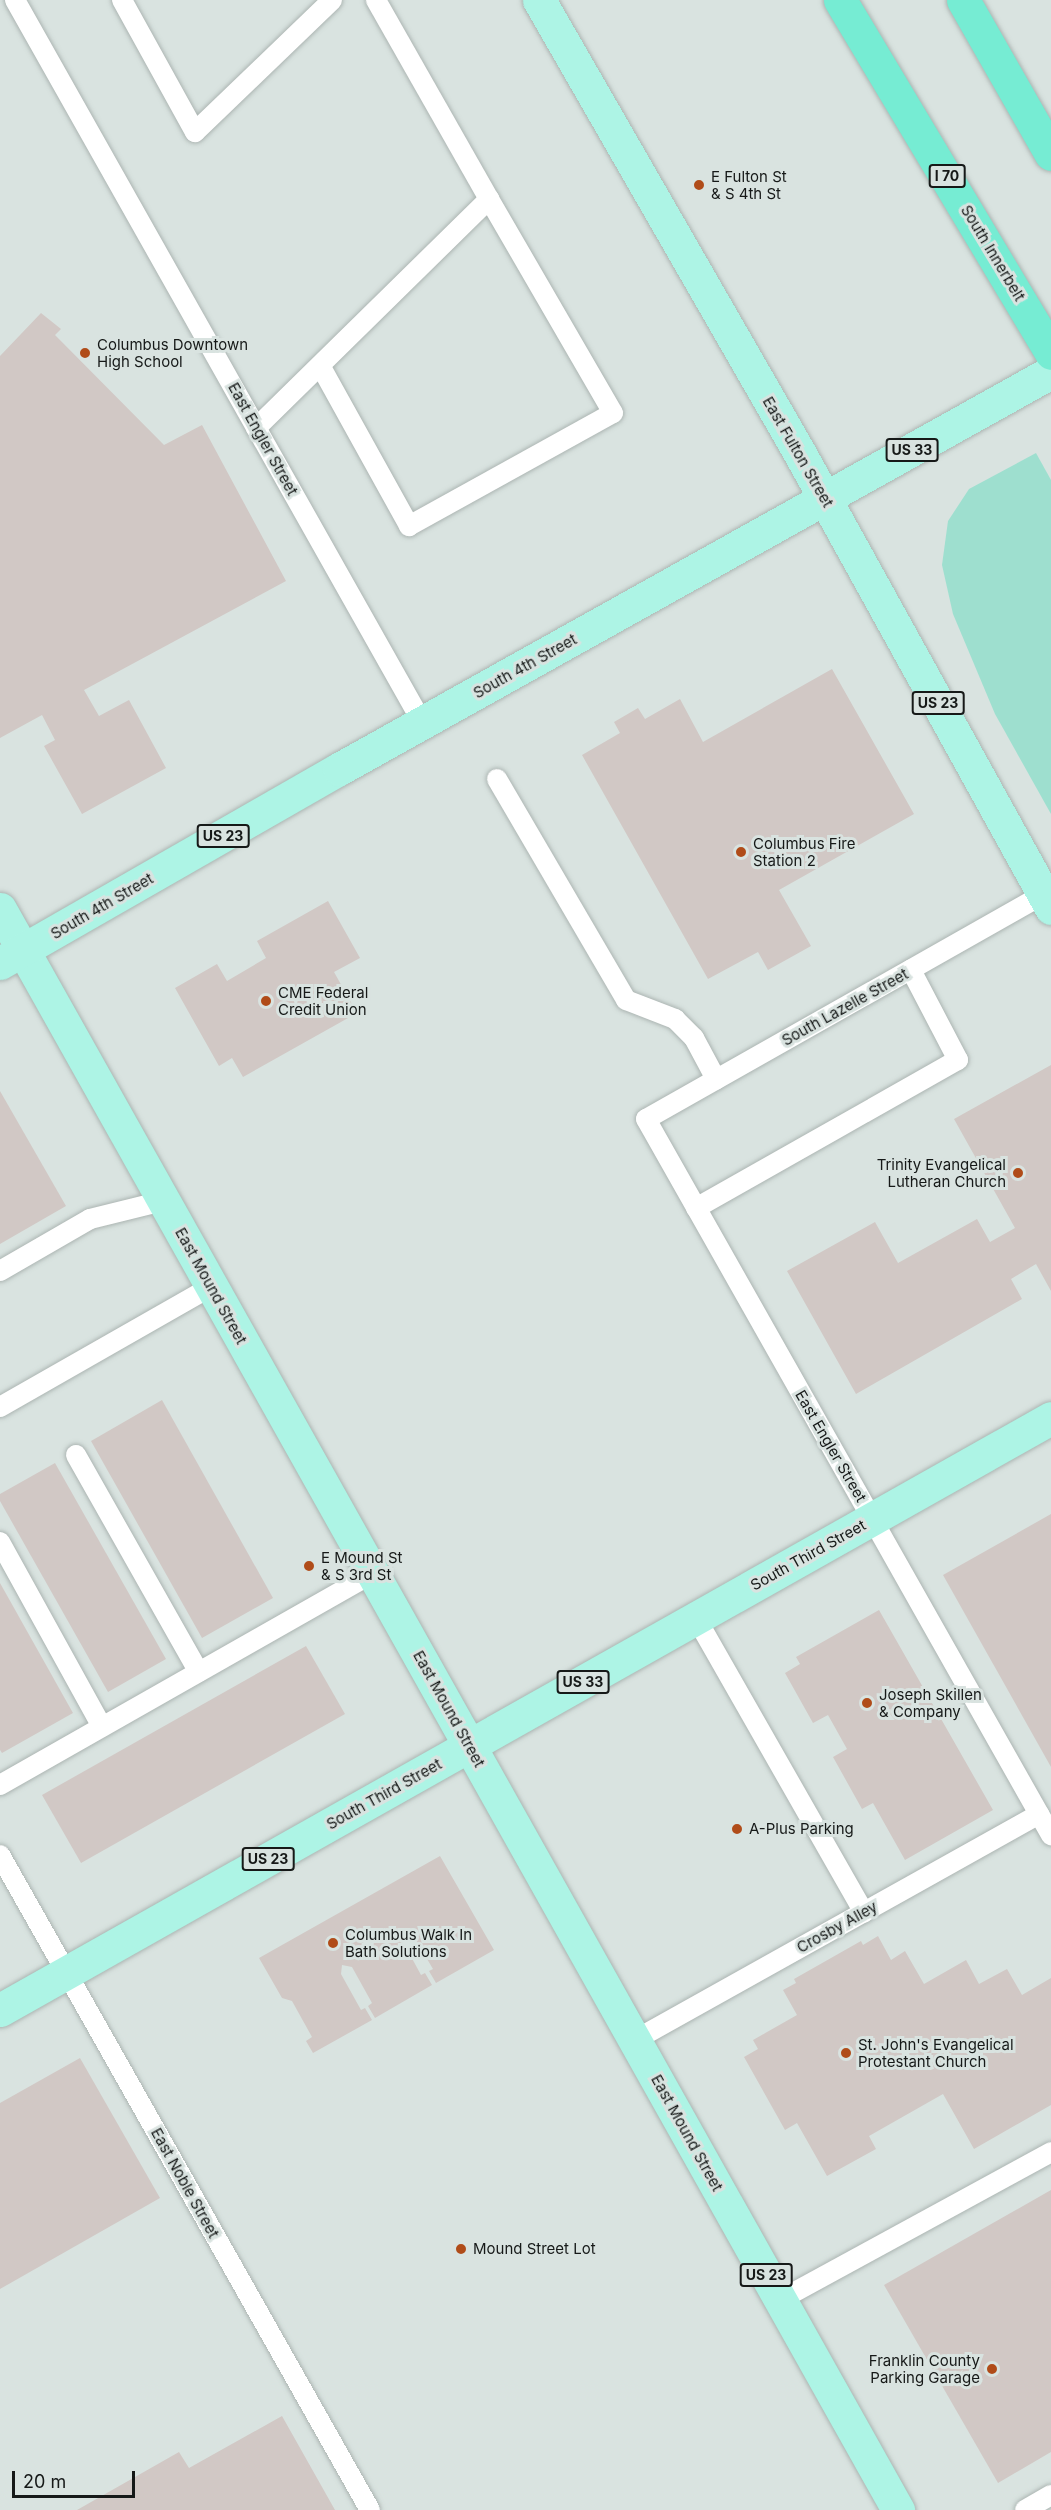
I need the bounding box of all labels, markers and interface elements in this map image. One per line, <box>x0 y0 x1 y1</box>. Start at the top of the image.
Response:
road number: I 70 <box>928 165 966 187</box>
place label: E Fulton St & S 4th St <box>711 167 787 202</box>
marker: E Fulton St & S 4th St <box>692 178 706 192</box>
street label: South Innerbelt <box>957 202 1029 304</box>
place label: Columbus Downtown High School <box>97 335 248 370</box>
marker: Columbus Downtown High School <box>78 346 92 360</box>
street label: East Engler Street <box>225 379 301 499</box>
street label: East Fulton Street <box>759 393 837 511</box>
road number: US 33 <box>885 439 939 461</box>
street label: South 4th Street <box>470 630 580 702</box>
road number: US 23 <box>911 692 965 714</box>
road number: US 23 <box>196 825 250 847</box>
place label: Columbus Fire Station 2 <box>753 834 855 869</box>
marker: Columbus Fire Station 2 <box>734 845 748 859</box>
street label: South 4th Street <box>47 869 157 943</box>
street label: South Lazelle Street <box>779 965 911 1049</box>
place label: CME Federal Credit Union <box>278 983 368 1018</box>
marker: CME Federal Credit Union <box>259 994 273 1008</box>
place label: Trinity Evangelical Lutheran Church <box>877 1155 1006 1190</box>
marker: Trinity Evangelical Lutheran Church <box>1011 1166 1025 1180</box>
street label: East Mound Street <box>171 1225 251 1347</box>
street label: East Engler Street <box>792 1387 870 1505</box>
street label: South Third Street <box>747 1516 869 1594</box>
place label: E Mound St & S 3rd St <box>321 1548 402 1583</box>
marker: E Mound St & S 3rd St <box>302 1559 316 1573</box>
street label: East Mound Street <box>409 1648 489 1770</box>
road number: US 33 <box>556 1671 610 1693</box>
place label: Joseph Skillen & Company <box>879 1685 982 1720</box>
marker: Joseph Skillen & Company <box>860 1696 874 1710</box>
street label: South Third Street <box>323 1755 445 1833</box>
place label: A-Plus Parking <box>749 1820 854 1838</box>
marker: A-Plus Parking <box>730 1822 744 1836</box>
road number: US 23 <box>241 1848 295 1870</box>
street label: Crosby Alley <box>794 1897 880 1957</box>
place label: Columbus Walk In Bath Solutions <box>345 1925 472 1960</box>
marker: Columbus Walk In Bath Solutions <box>326 1936 340 1950</box>
place label: St. John's Evangelical Protestant Church <box>858 2035 1014 2070</box>
marker: St. John's Evangelical Protestant Church <box>839 2046 853 2060</box>
street label: East Mound Street <box>647 2072 727 2194</box>
street label: East Noble Street <box>147 2125 223 2241</box>
place label: Mound Street Lot <box>473 2240 596 2258</box>
marker: Mound Street Lot <box>454 2242 468 2256</box>
road number: US 23 <box>739 2264 793 2286</box>
place label: Franklin County Parking Garage <box>869 2351 980 2386</box>
marker: Franklin County Parking Garage <box>985 2362 999 2376</box>
scale bar <box>15 2459 138 2497</box>
text: 20 m <box>23 2471 66 2492</box>

